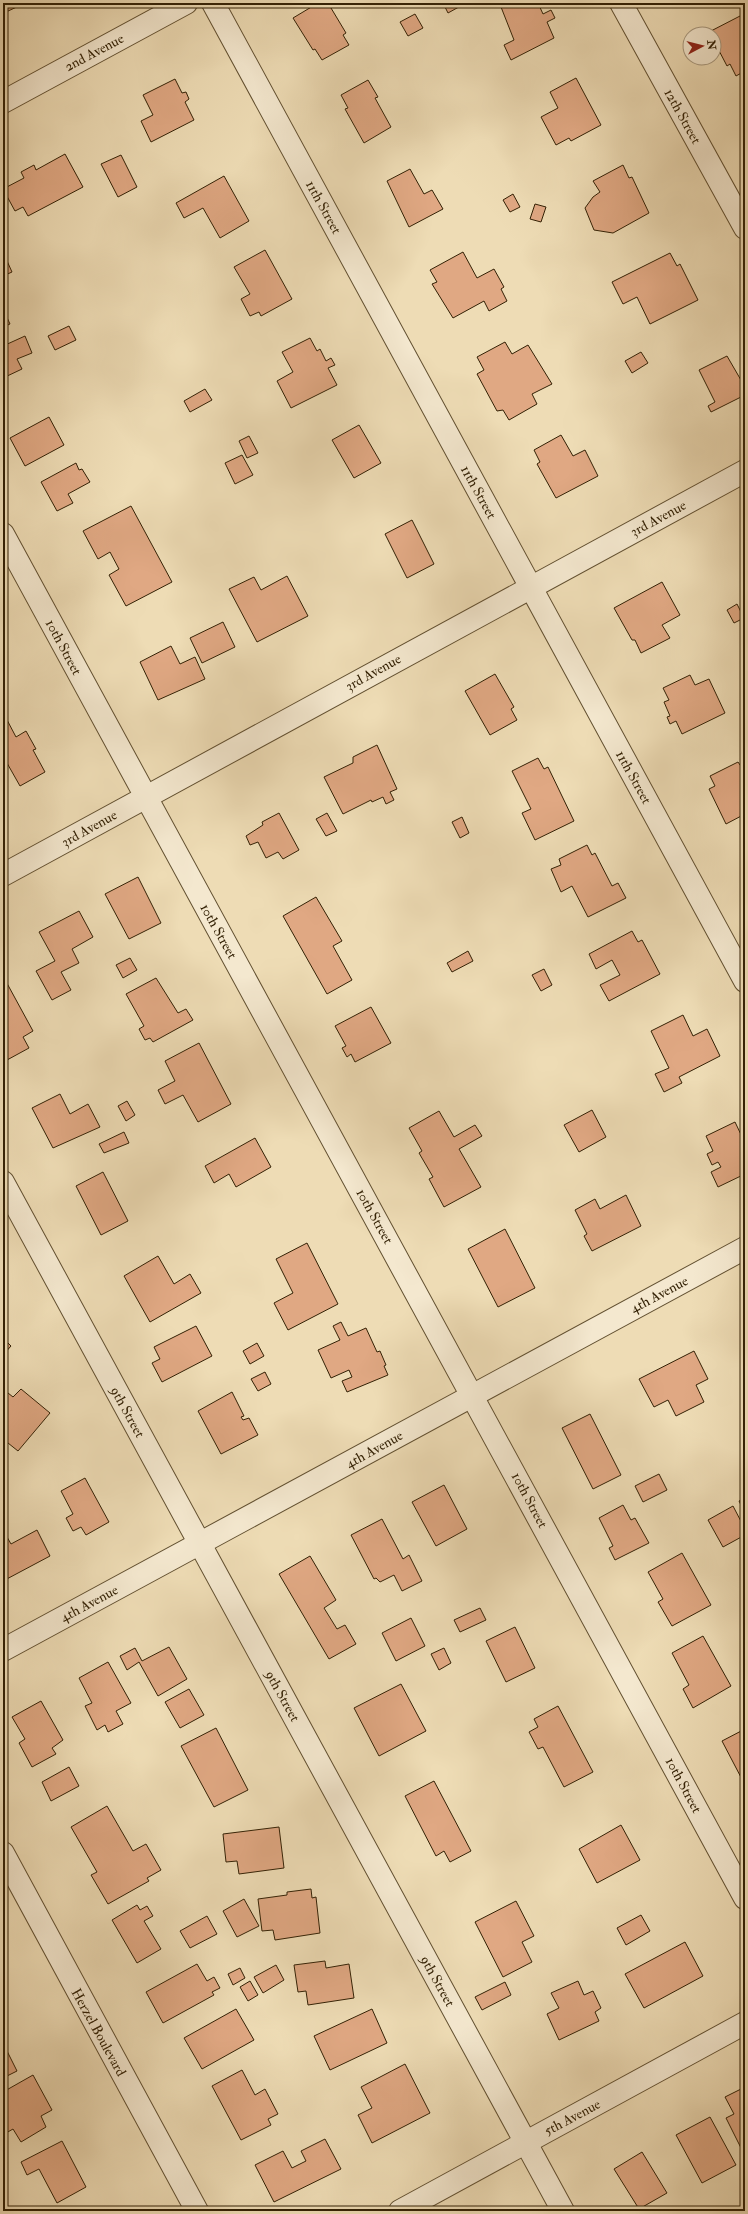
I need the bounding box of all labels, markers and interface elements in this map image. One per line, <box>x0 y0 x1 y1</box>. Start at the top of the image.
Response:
north arrow <box>682 26 722 66</box>
street label: 2nd Avenue <box>62 30 127 75</box>
text: N <box>704 38 719 52</box>
street label: 12th Street <box>660 86 705 147</box>
street label: 11th Street <box>302 178 345 237</box>
street label: 11th Street <box>457 463 500 522</box>
street label: 3rd Avenue <box>627 497 689 540</box>
street label: 10th Street <box>42 616 86 678</box>
street label: 3rd Avenue <box>343 650 404 695</box>
street label: 11th Street <box>612 748 655 807</box>
street label: 3rd Avenue <box>59 806 120 851</box>
street label: 10th Street <box>196 901 241 962</box>
street label: 10th Street <box>352 1186 397 1247</box>
street label: 4th Avenue <box>627 1272 691 1317</box>
street label: 9th Street <box>106 1383 149 1441</box>
street label: 4th Avenue <box>343 1427 406 1472</box>
street label: 10th Street <box>508 1469 552 1531</box>
street label: 4th Avenue <box>57 1581 121 1626</box>
street label: 9th Street <box>261 1667 304 1725</box>
street label: 10th Street <box>662 1754 706 1816</box>
street label: 9th Street <box>416 1952 459 2010</box>
street label: Herzel Boulevard <box>67 1985 130 2079</box>
street label: 5th Avenue <box>541 2095 604 2139</box>

